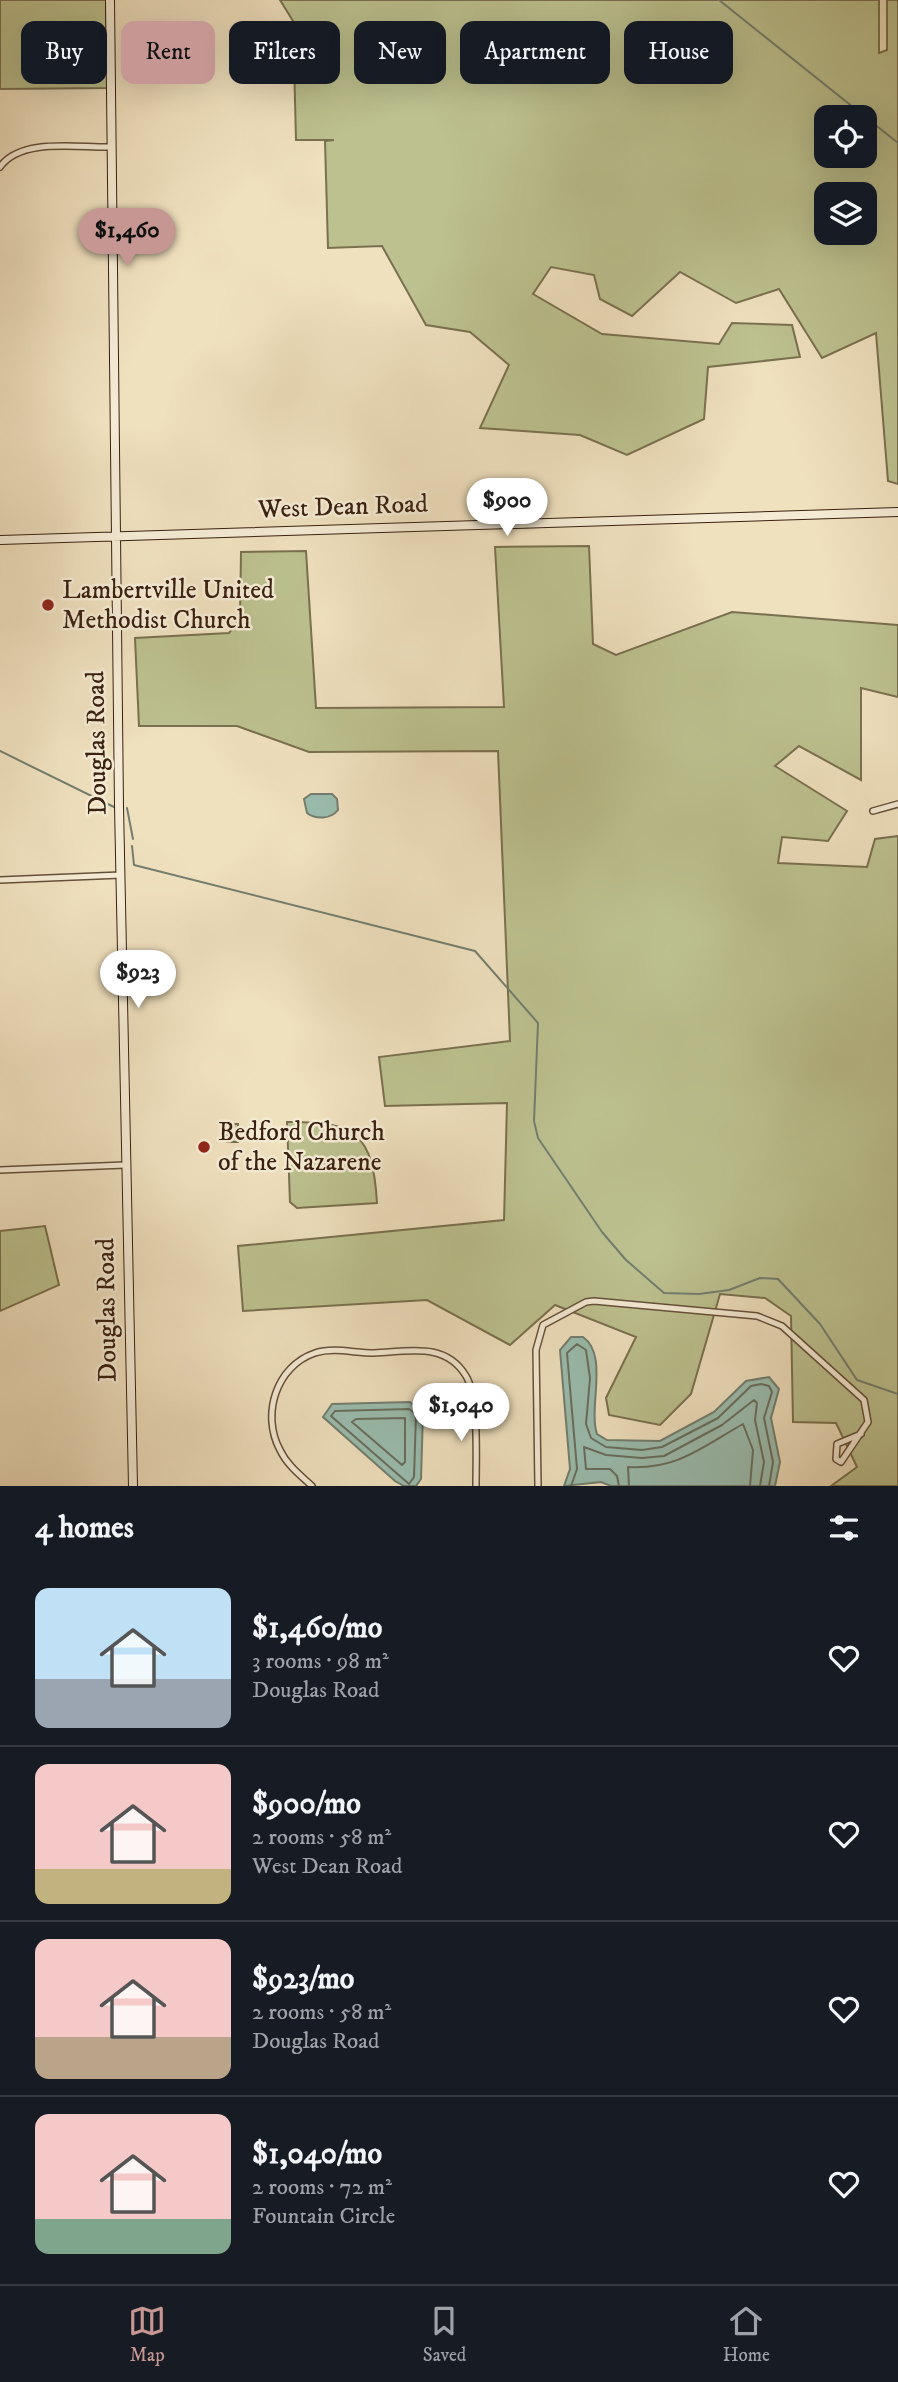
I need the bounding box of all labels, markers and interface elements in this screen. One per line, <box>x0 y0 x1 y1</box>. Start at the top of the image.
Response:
chip: Buy <box>21 21 107 84</box>
chip: Rent <box>121 21 215 84</box>
chip: Filters <box>229 21 340 84</box>
chip: New <box>354 21 446 84</box>
chip: Apartment <box>460 21 610 84</box>
chip: House <box>624 21 733 84</box>
map controls <box>814 105 877 245</box>
button: locate <box>814 105 877 168</box>
button: layers <box>814 182 877 245</box>
pin: $1,460 <box>70 208 184 268</box>
text: $1,460 <box>94 216 160 245</box>
pin: $900 <box>466 478 548 538</box>
text: $900 <box>483 486 531 515</box>
street label: West Dean Road <box>256 488 429 526</box>
place label: Lambertville United Methodist Church <box>62 574 274 637</box>
marker: Lambertville United Methodist Church <box>40 597 56 613</box>
street label: Douglas Road <box>79 671 115 815</box>
pin: $923 <box>97 950 179 1010</box>
text: $923 <box>116 958 160 987</box>
place label: Bedford Church of the Nazarene <box>218 1116 385 1179</box>
marker: Bedford Church of the Nazarene <box>196 1139 212 1155</box>
street label: Douglas Road <box>89 1238 125 1382</box>
pin: $1,040 <box>404 1384 518 1443</box>
text: $1,040 <box>428 1391 494 1420</box>
icon: filters <box>825 1509 863 1547</box>
text: 4 homes <box>35 1510 134 1547</box>
text: $1,460/mo <box>252 1610 382 1647</box>
icon: home <box>91 1616 175 1700</box>
icon: heart <box>825 1639 863 1677</box>
text: 3 rooms · 98 m² <box>252 1647 389 1676</box>
text: Douglas Road <box>252 1676 380 1705</box>
text: $900/mo <box>252 1786 361 1823</box>
icon: home <box>91 1792 175 1876</box>
icon: heart <box>825 1815 863 1853</box>
text: 2 rooms · 58 m² <box>252 1823 391 1852</box>
text: West Dean Road <box>252 1852 402 1881</box>
text: $923/mo <box>252 1961 354 1998</box>
icon: home <box>91 1967 175 2051</box>
icon: heart <box>825 1990 863 2028</box>
text: 2 rooms · 58 m² <box>252 1998 391 2027</box>
text: Douglas Road <box>252 2027 380 2056</box>
text: $1,040/mo <box>252 2136 382 2173</box>
icon: home <box>91 2142 175 2226</box>
icon: heart <box>825 2165 863 2203</box>
text: 2 rooms · 72 m² <box>252 2173 392 2202</box>
text: Fountain Circle <box>252 2202 395 2231</box>
tab: Map <box>128 2302 166 2367</box>
tab: Saved <box>423 2302 466 2367</box>
tab: Home <box>723 2302 770 2367</box>

